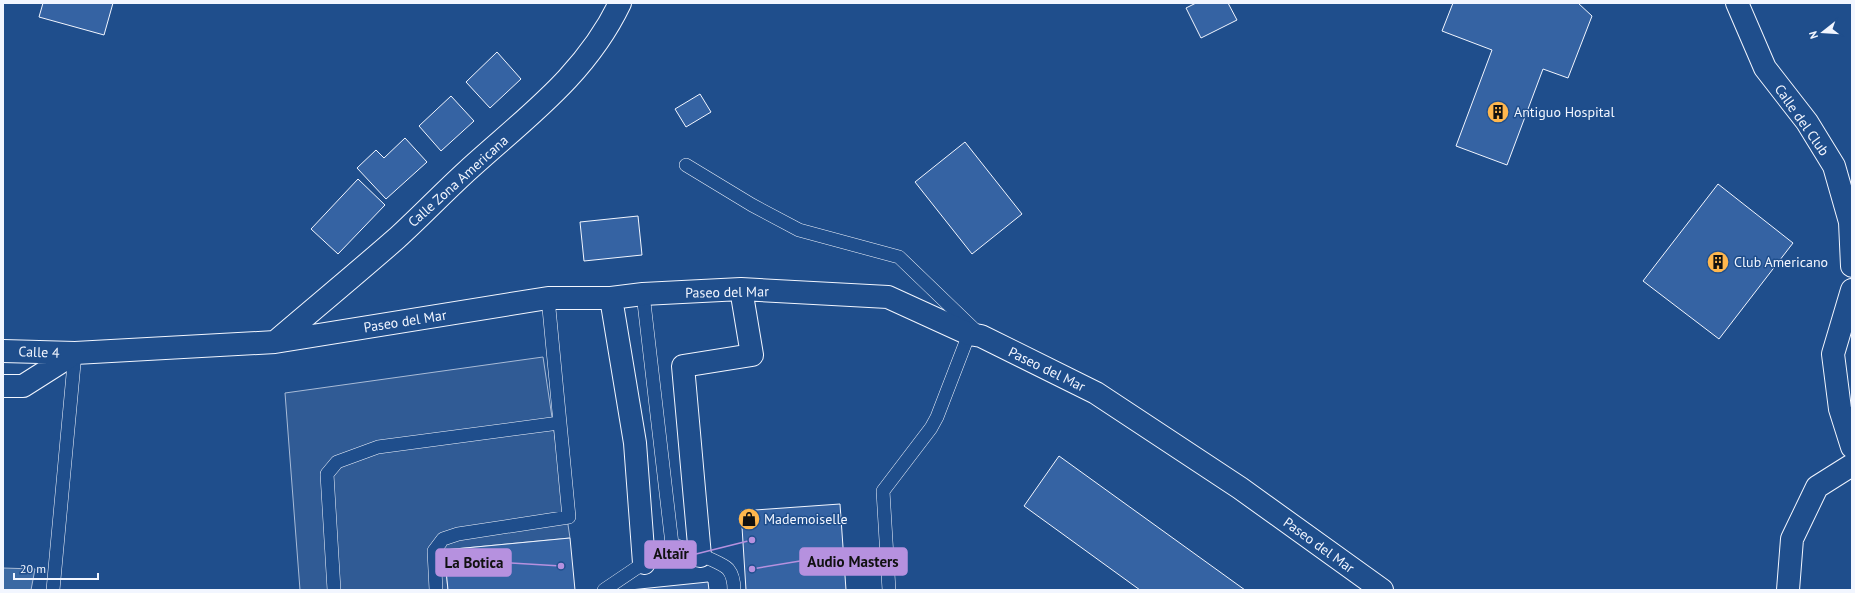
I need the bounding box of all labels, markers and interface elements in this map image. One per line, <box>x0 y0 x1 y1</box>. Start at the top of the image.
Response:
north arrow <box>1803 12 1843 52</box>
text: N <box>1806 29 1821 40</box>
street label: Calle del Club <box>1771 81 1833 159</box>
building icon: Antiguo Hospital <box>1485 99 1511 125</box>
place label: Antiguo Hospital <box>1514 103 1615 121</box>
street label: Calle Zona Americana <box>404 131 512 231</box>
building icon: Club Americano <box>1705 249 1731 275</box>
place label: Club Americano <box>1734 253 1828 271</box>
street label: Paseo del Mar <box>685 282 769 302</box>
street label: Paseo del Mar <box>362 306 448 336</box>
street label: Calle 4 <box>18 342 60 362</box>
street label: Paseo del Mar <box>1005 343 1089 396</box>
shop icon: Mademoiselle <box>736 506 762 532</box>
place label: Mademoiselle <box>764 510 848 528</box>
street label: Paseo del Mar <box>1280 513 1358 577</box>
callout: Altaïr <box>645 541 696 568</box>
text: Altaïr <box>653 544 689 563</box>
callout: Audio Masters <box>800 548 907 575</box>
callout: La Botica <box>436 549 511 576</box>
text: Audio Masters <box>807 552 899 571</box>
text: La Botica <box>444 553 504 572</box>
scale bar <box>14 555 98 581</box>
text: 20 m <box>20 561 46 576</box>

